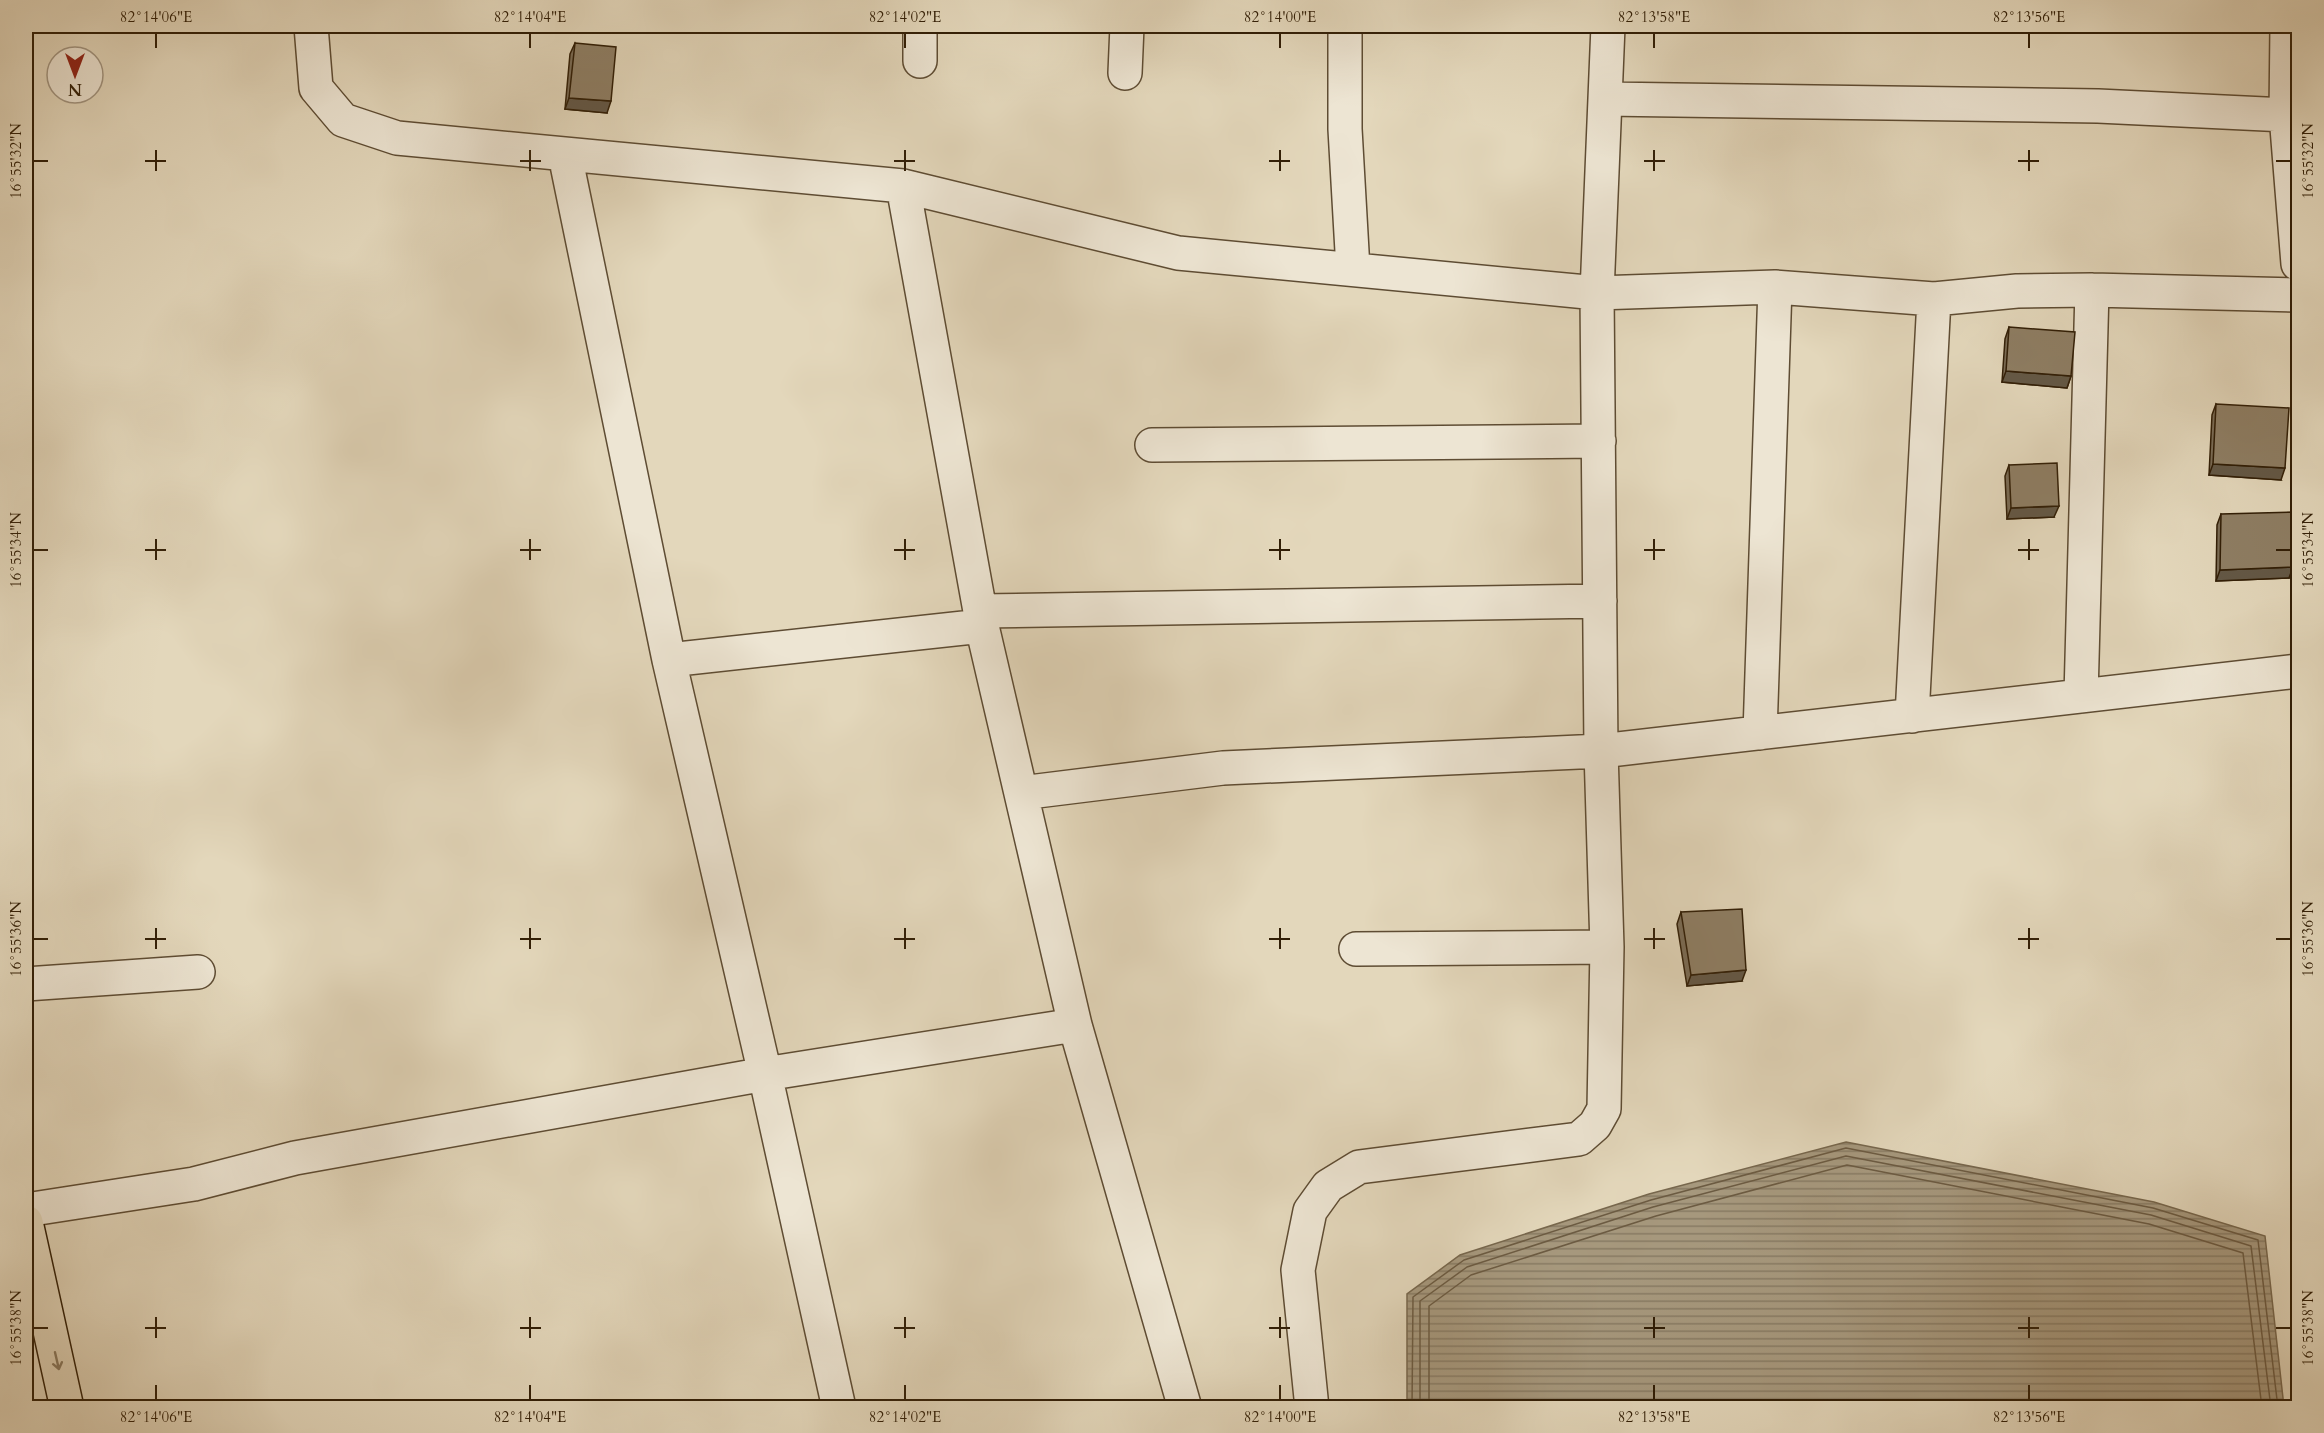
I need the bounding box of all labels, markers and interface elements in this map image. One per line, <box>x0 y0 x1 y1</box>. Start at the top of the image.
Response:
text: 82°14'06"E <box>120 7 192 27</box>
text: 82°14'04"E <box>494 7 566 27</box>
text: 82°14'02"E <box>869 7 941 27</box>
text: 82°14'00"E <box>1244 7 1316 27</box>
text: 82°13'58"E <box>1618 7 1690 27</box>
text: 82°13'56"E <box>1993 7 2065 27</box>
north arrow <box>45 45 105 105</box>
text: N <box>68 78 82 100</box>
text: 16°55'32"N <box>6 123 26 199</box>
text: 16°55'32"N <box>2298 123 2318 199</box>
text: 16°55'34"N <box>6 512 26 588</box>
text: 16°55'34"N <box>2298 512 2318 588</box>
text: 16°55'36"N <box>6 901 26 977</box>
text: 16°55'36"N <box>2298 901 2318 977</box>
text: 16°55'38"N <box>6 1290 26 1366</box>
text: 16°55'38"N <box>2298 1290 2318 1366</box>
one-way arrow <box>51 1351 63 1370</box>
text: 82°14'06"E <box>120 1407 192 1427</box>
text: 82°14'04"E <box>494 1407 566 1427</box>
text: 82°14'02"E <box>869 1407 941 1427</box>
text: 82°14'00"E <box>1244 1407 1316 1427</box>
text: 82°13'58"E <box>1618 1407 1690 1427</box>
text: 82°13'56"E <box>1993 1407 2065 1427</box>

